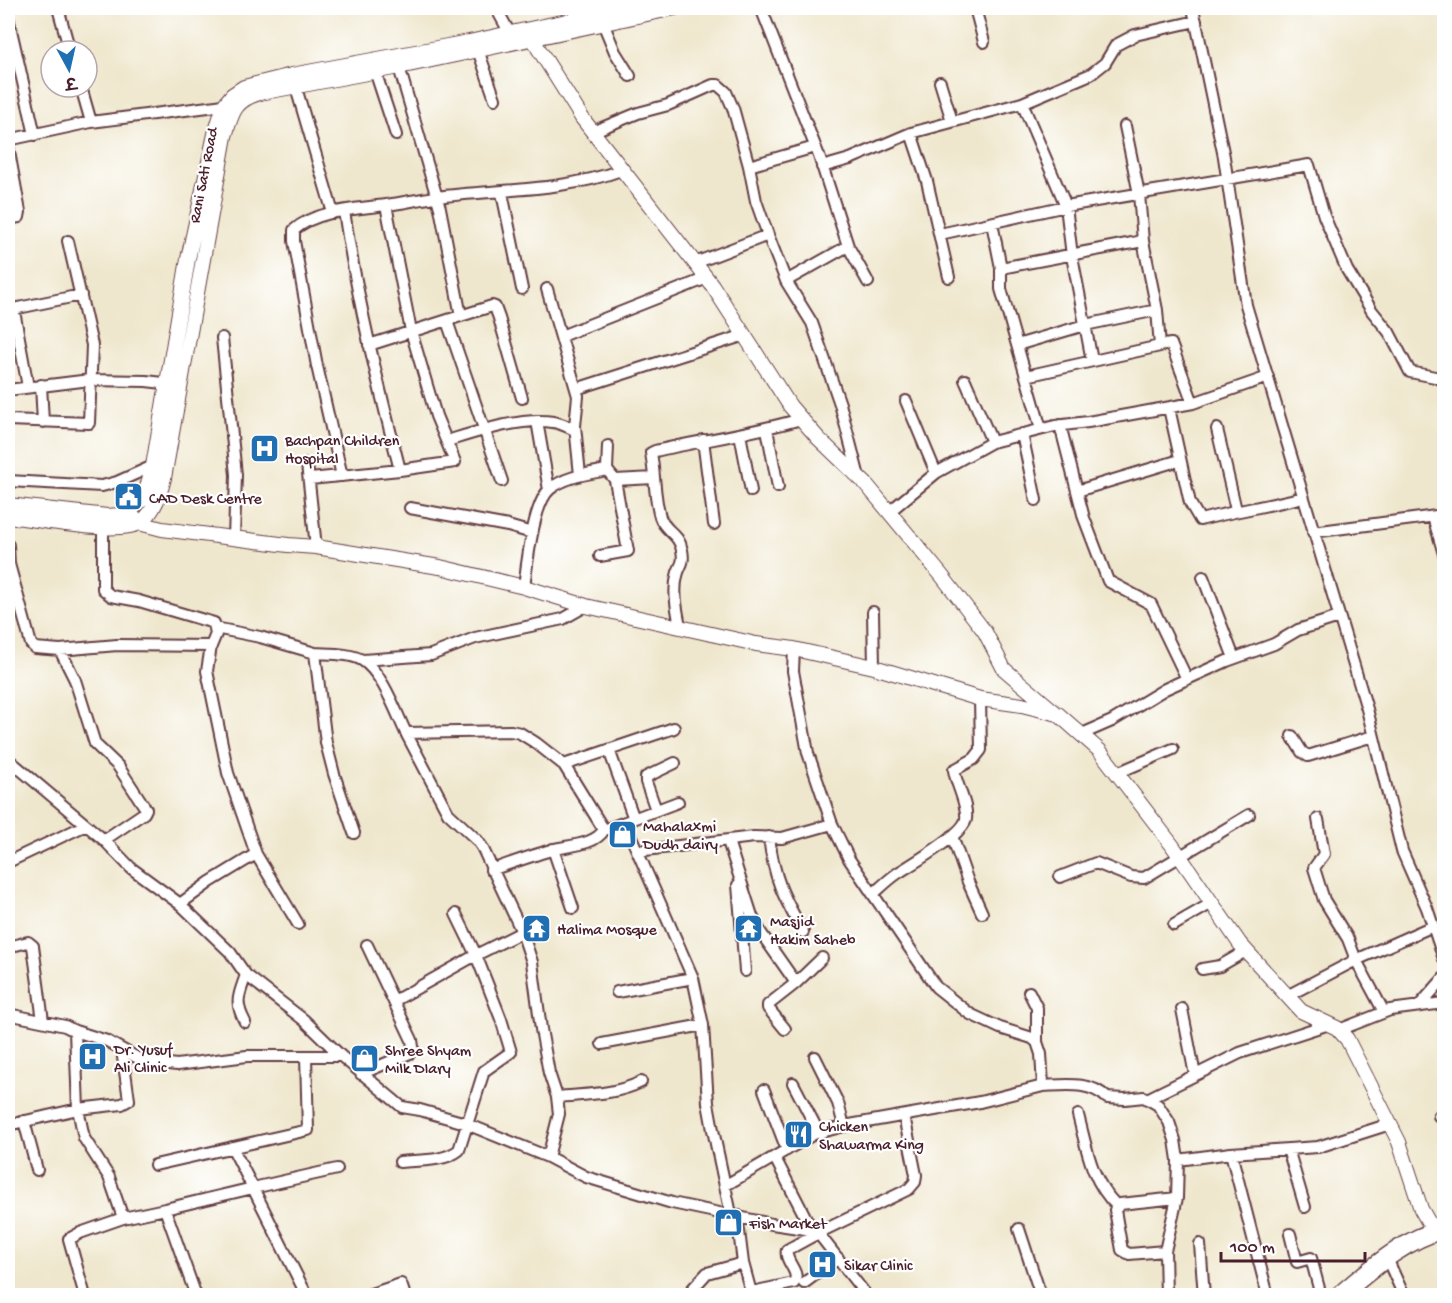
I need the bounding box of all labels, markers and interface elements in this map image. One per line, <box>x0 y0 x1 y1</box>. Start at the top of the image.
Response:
north arrow <box>39 39 99 99</box>
text: उ <box>63 70 79 91</box>
street label: Rani Sati Road <box>187 125 224 225</box>
hospital icon: Bachpan Children Hospital <box>248 432 280 464</box>
place label: Bachpan Children Hospital <box>284 433 400 470</box>
public building icon: CAD Desk Centre <box>112 481 144 513</box>
place label: CAD Desk Centre <box>149 491 263 510</box>
shop icon: Mahalaxmi Dudh dairy <box>606 818 638 850</box>
place label: Mahalaxmi Dudh dairy <box>642 819 718 856</box>
temple icon: Halima Mosque <box>520 912 552 944</box>
temple icon: Masjid Hakim Saheb <box>733 913 765 945</box>
place label: Masjid Hakim Saheb <box>770 914 856 951</box>
place label: Halima Mosque <box>557 922 657 941</box>
hospital icon: Dr. Yusuf Ali Clinic <box>77 1041 109 1073</box>
place label: Dr. Yusuf Ali Clinic <box>113 1042 173 1079</box>
shop icon: Shree Shyam Milk DIary <box>348 1042 380 1074</box>
place label: Shree Shyam Milk DIary <box>385 1043 472 1080</box>
restaurant icon: Chicken Shawarma King <box>782 1118 814 1150</box>
place label: Chicken Shawarma King <box>819 1119 924 1156</box>
shop icon: Fish Market <box>712 1206 744 1238</box>
place label: Fish Market <box>748 1216 828 1235</box>
scale bar <box>1221 1225 1365 1263</box>
text: 100 m <box>1229 1238 1275 1259</box>
hospital icon: Sikar Clinic <box>807 1248 839 1280</box>
place label: Sikar Clinic <box>844 1258 913 1277</box>

